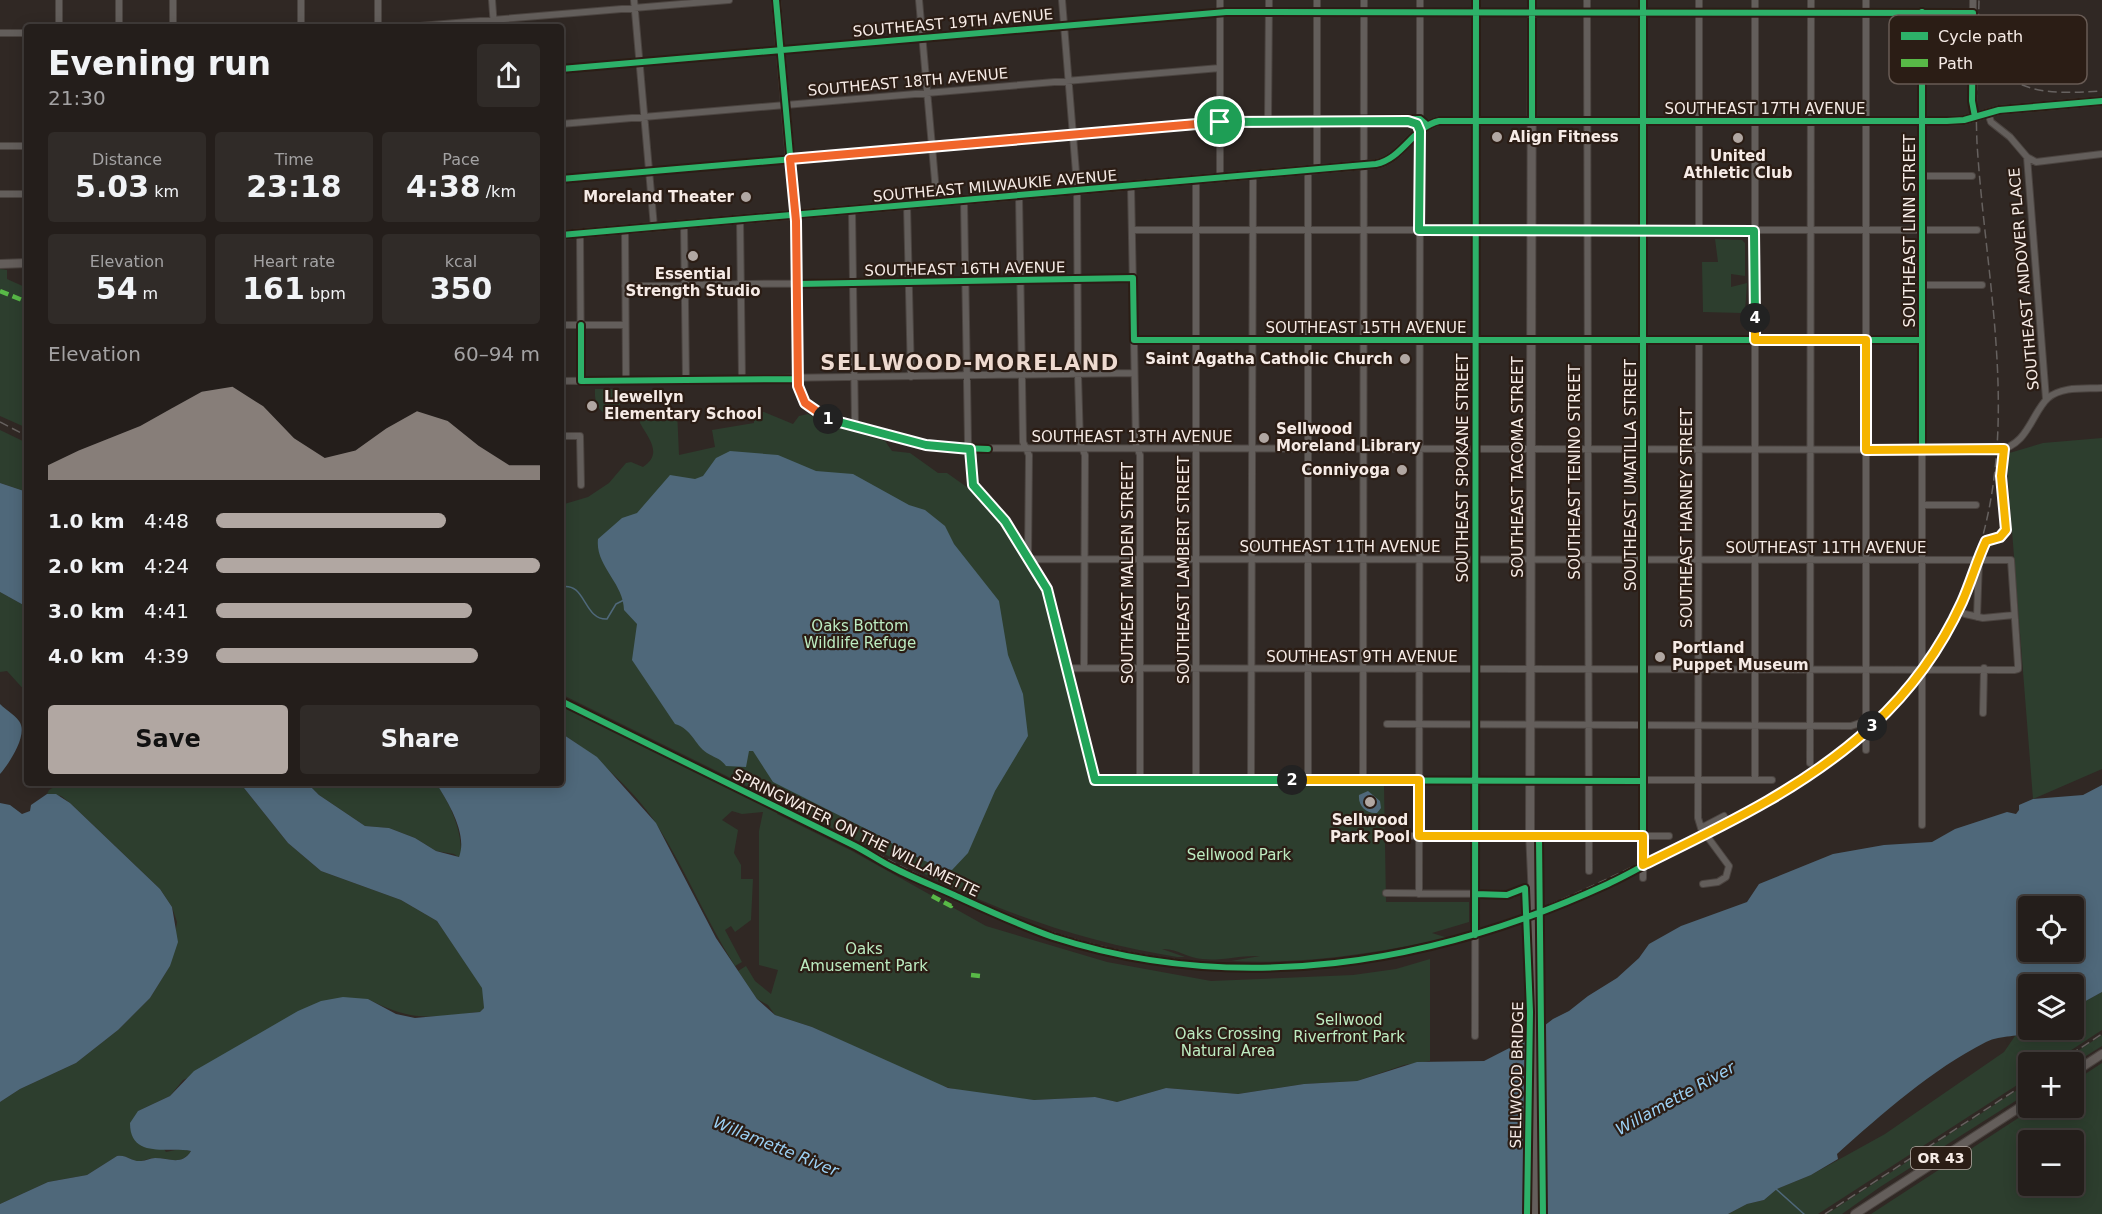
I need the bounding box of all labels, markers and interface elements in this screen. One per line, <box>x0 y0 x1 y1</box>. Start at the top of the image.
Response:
street label: SOUTHEAST 19TH AVENUE <box>852 5 1054 41</box>
legend <box>1889 15 2087 84</box>
text: Cycle path <box>1938 27 2023 46</box>
text: Evening run <box>48 44 271 83</box>
button: share <box>477 44 540 107</box>
text: Path <box>1938 54 1973 73</box>
street label: SOUTHEAST 18TH AVENUE <box>807 64 1009 100</box>
text: 21:30 <box>48 86 106 110</box>
pin <box>1194 96 1245 147</box>
street label: SOUTHEAST 17TH AVENUE <box>1665 100 1865 118</box>
icon: arrive <box>1203 105 1236 138</box>
place label: Align Fitness <box>1509 128 1619 146</box>
marker: Align Fitness <box>1490 130 1504 144</box>
marker: United Athletic Club <box>1731 131 1745 145</box>
street label: SOUTHEAST LINN STREET <box>1901 134 1919 328</box>
place label: United Athletic Club <box>1684 147 1793 182</box>
text: Distance <box>92 150 162 169</box>
text: Time <box>274 150 314 169</box>
text: Pace <box>442 150 480 169</box>
street label: SOUTHEAST MILWAUKIE AVENUE <box>872 166 1118 206</box>
street label: SOUTHEAST ANDOVER PLACE <box>2005 167 2043 391</box>
text: 5.03 <box>75 169 149 204</box>
text: 23:18 <box>246 169 342 204</box>
text: 4:38 <box>406 169 481 204</box>
text: km <box>149 182 179 201</box>
text: /km <box>481 182 516 201</box>
place label: Moreland Theater <box>583 188 735 206</box>
marker: Moreland Theater <box>739 190 753 204</box>
marker: Essential Strength Studio <box>686 249 700 263</box>
text: Elevation <box>90 252 164 271</box>
text: Heart rate <box>253 252 335 271</box>
text: kcal <box>445 252 477 271</box>
street label: SOUTHEAST 16TH AVENUE <box>864 258 1066 280</box>
place label: Essential Strength Studio <box>626 265 760 300</box>
text: 54 <box>96 271 138 306</box>
text: 161 <box>242 271 305 306</box>
text: 350 <box>430 271 492 306</box>
text: m <box>138 284 158 303</box>
text: bpm <box>305 284 346 303</box>
pin: 4 <box>1740 303 1770 333</box>
text: 4 <box>1749 308 1761 327</box>
street label: SOUTHEAST 15TH AVENUE <box>1266 319 1466 337</box>
text: Elevation <box>48 342 141 366</box>
text: 60–94 m <box>453 342 540 366</box>
place label: Saint Agatha Catholic Church <box>1145 350 1393 368</box>
district label: SELLWOOD-MORELAND <box>820 351 1120 375</box>
marker: Saint Agatha Catholic Church <box>1398 352 1412 366</box>
street label: SOUTHEAST SPOKANE STREET <box>1454 353 1472 582</box>
street label: SOUTHEAST TACOMA STREET <box>1509 355 1527 578</box>
street label: SOUTHEAST UMATILLA STREET <box>1622 358 1640 591</box>
street label: SOUTHEAST TENINO STREET <box>1566 364 1584 580</box>
place label: Llewellyn Elementary School <box>604 388 762 423</box>
marker: Llewellyn Elementary School <box>585 399 599 413</box>
pin: 1 <box>813 404 843 434</box>
street label: SOUTHEAST HARNEY STREET <box>1678 407 1696 628</box>
text: 1 <box>822 409 834 428</box>
place label: Sellwood Moreland Library <box>1276 420 1421 455</box>
street label: SOUTHEAST 13TH AVENUE <box>1032 428 1232 446</box>
marker: Sellwood Moreland Library <box>1257 431 1271 445</box>
street label: SOUTHEAST LAMBERT STREET <box>1175 455 1193 684</box>
street label: SOUTHEAST MALDEN STREET <box>1119 461 1137 684</box>
place label: Conniyoga <box>1301 461 1390 479</box>
marker: Conniyoga <box>1395 463 1409 477</box>
text: 1.0 km <box>48 509 125 533</box>
text: 4:48 <box>144 509 189 533</box>
street label: SOUTHEAST 11TH AVENUE <box>1240 538 1440 556</box>
street label: SOUTHEAST 11TH AVENUE <box>1726 539 1926 557</box>
text: 2.0 km <box>48 554 125 578</box>
text: 4:24 <box>144 554 189 578</box>
text: 3.0 km <box>48 599 125 623</box>
text: 4:41 <box>144 599 189 623</box>
park label: Oaks Bottom Wildlife Refuge <box>804 617 916 652</box>
place label: Portland Puppet Museum <box>1672 639 1809 674</box>
text: 4.0 km <box>48 644 125 668</box>
text: 4:39 <box>144 644 189 668</box>
street label: SOUTHEAST 9TH AVENUE <box>1266 648 1458 666</box>
marker: Portland Puppet Museum <box>1653 650 1667 664</box>
button: Save <box>48 705 288 774</box>
button: Share <box>300 705 540 774</box>
pin: 3 <box>1857 711 1887 741</box>
text: 3 <box>1866 716 1878 735</box>
street label: SPRINGWATER ON THE WILLAMETTE <box>730 765 982 901</box>
pin: 2 <box>1277 765 1307 795</box>
text: 2 <box>1286 770 1298 789</box>
marker: Sellwood Park Pool <box>1363 795 1377 809</box>
place label: Sellwood Park Pool <box>1330 811 1410 846</box>
park label: Sellwood Park <box>1187 846 1292 864</box>
map controls <box>2018 896 2084 1196</box>
button: locate <box>2018 896 2084 962</box>
park label: Oaks Amusement Park <box>800 940 928 975</box>
button: layers <box>2018 974 2084 1040</box>
street label: SELLWOOD BRIDGE <box>1507 1001 1527 1149</box>
park label: Sellwood Riverfront Park <box>1293 1011 1405 1046</box>
park label: Oaks Crossing Natural Area <box>1175 1025 1281 1060</box>
button: + <box>2018 1052 2084 1118</box>
water label: Willamette River <box>1612 1057 1739 1139</box>
water label: Willamette River <box>710 1113 842 1181</box>
button: − <box>2018 1130 2084 1196</box>
road number: OR 43 <box>1911 1147 1971 1169</box>

